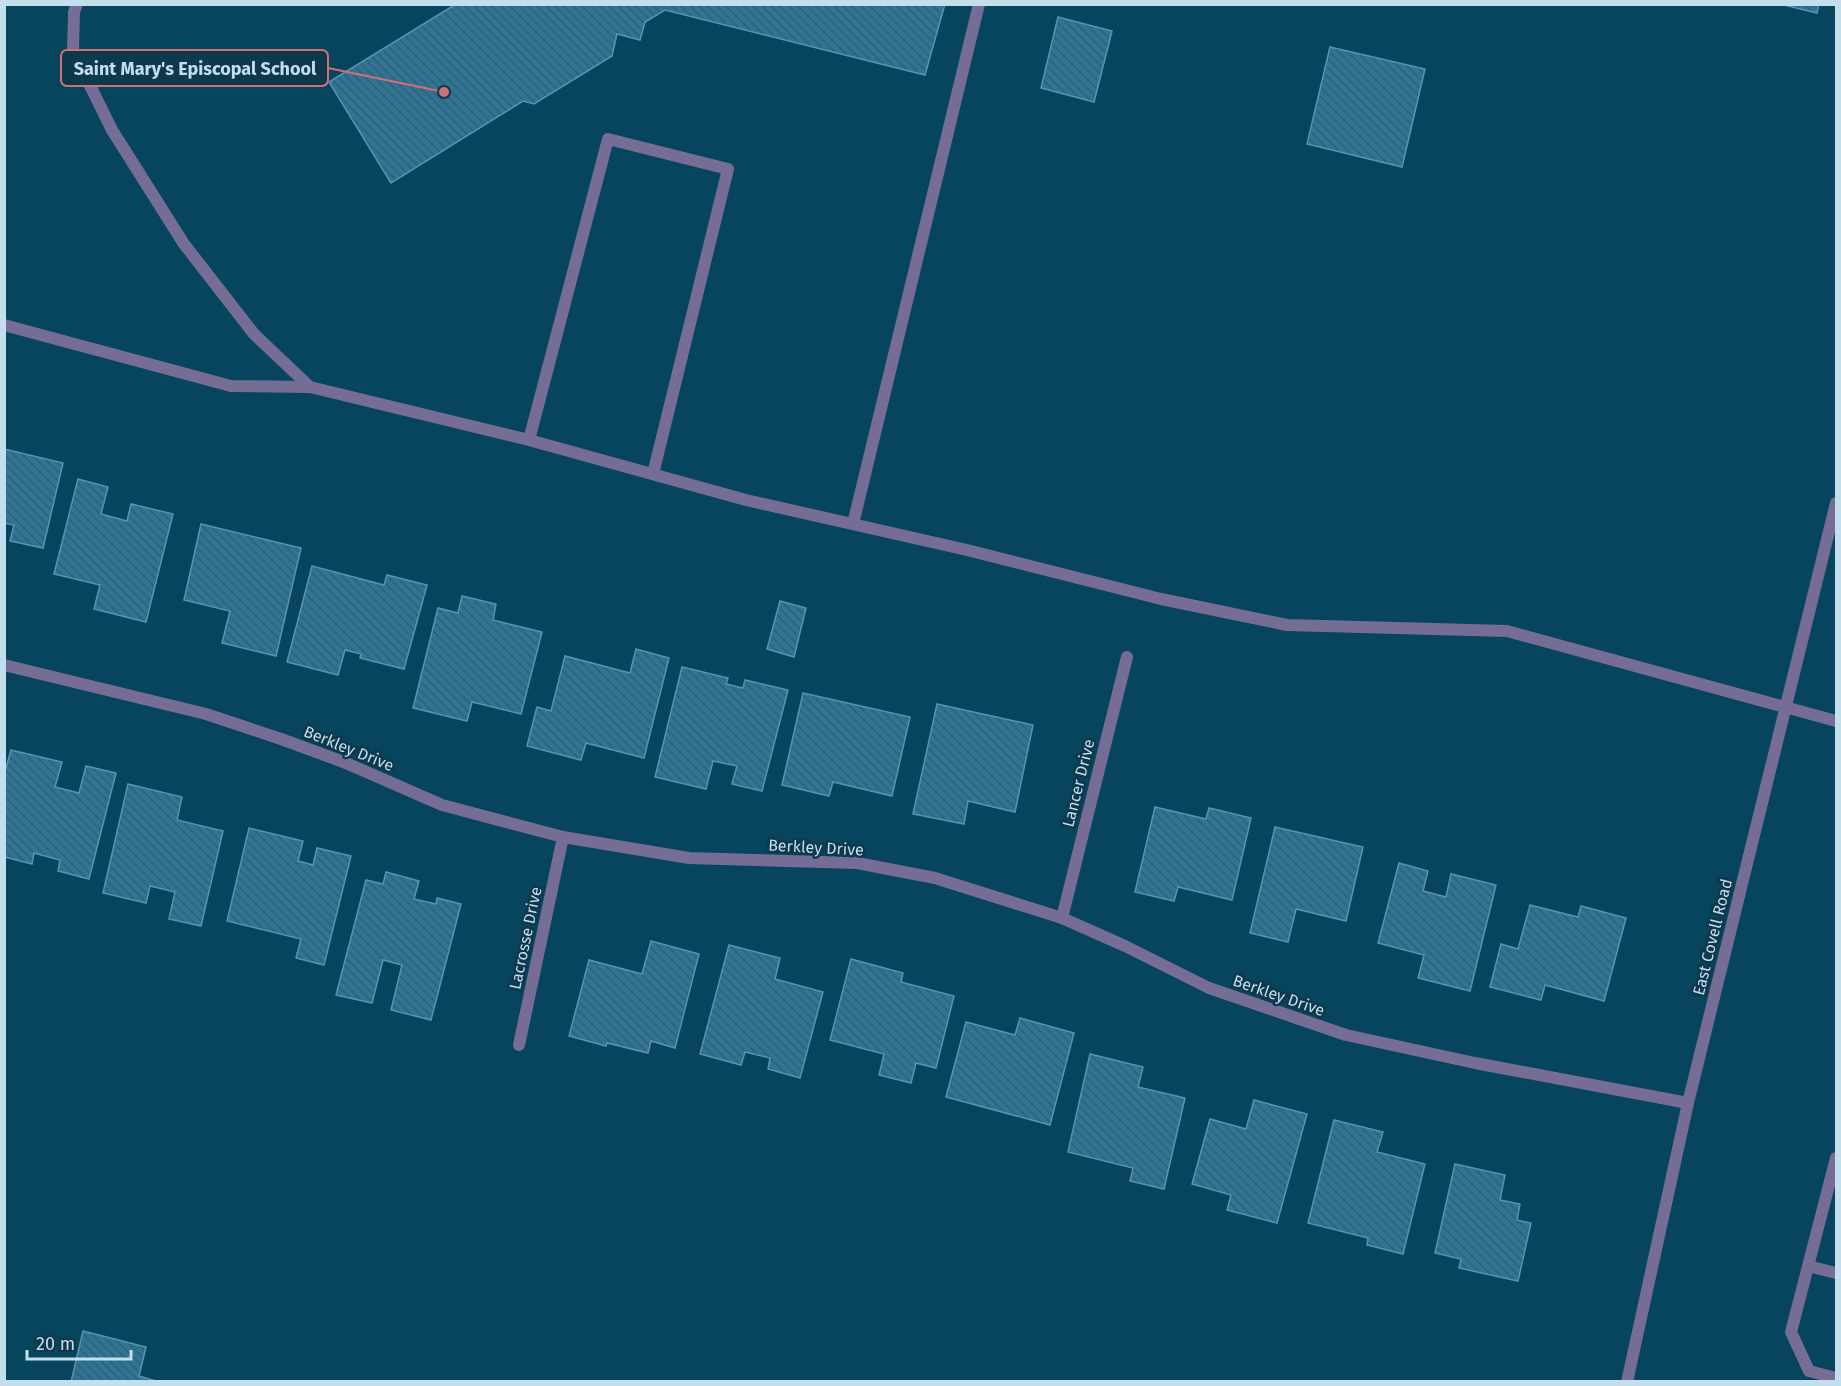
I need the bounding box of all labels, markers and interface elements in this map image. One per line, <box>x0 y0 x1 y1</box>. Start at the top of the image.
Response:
callout: Saint Mary's Episcopal School <box>61 50 328 86</box>
text: Saint Mary's Episcopal School <box>74 58 317 80</box>
street label: Berkley Drive <box>301 722 397 775</box>
street label: Lancer Drive <box>1058 737 1099 829</box>
street label: Berkley Drive <box>768 836 864 859</box>
street label: East Covell Road <box>1689 877 1736 997</box>
street label: Lacrosse Drive <box>505 885 546 991</box>
street label: Berkley Drive <box>1230 971 1327 1020</box>
scale bar <box>27 1323 130 1361</box>
text: 20 m <box>36 1333 75 1355</box>

